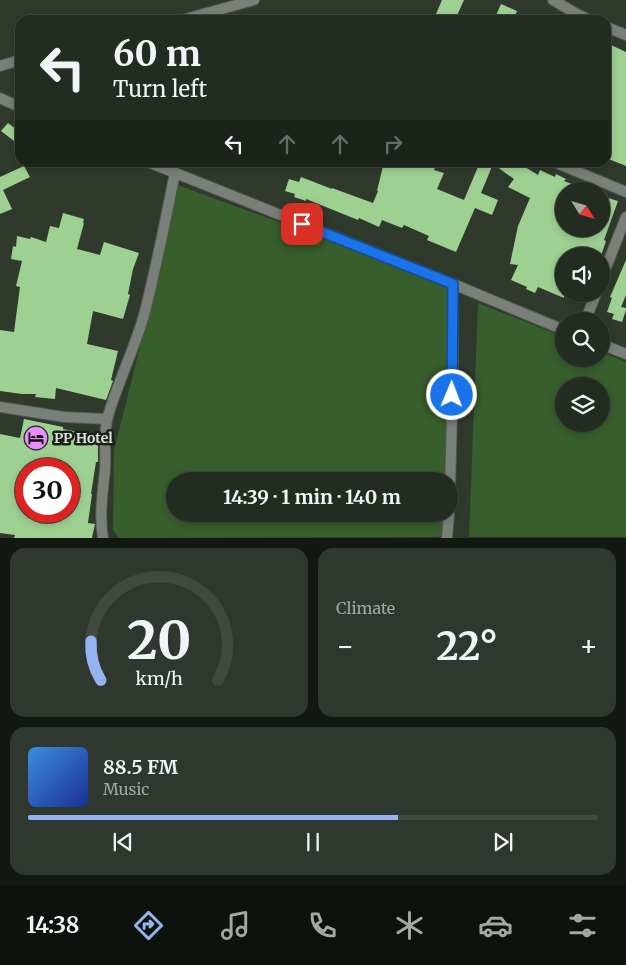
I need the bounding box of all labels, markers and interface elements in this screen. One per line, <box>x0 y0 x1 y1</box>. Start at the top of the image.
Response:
text: 60 m <box>113 32 201 76</box>
icon: left <box>30 35 95 100</box>
text: Turn left <box>113 75 207 103</box>
icon: left <box>220 130 248 158</box>
icon: ahead <box>273 130 301 158</box>
icon: ahead <box>326 130 354 158</box>
icon: right <box>379 130 407 158</box>
north arrow <box>555 182 610 238</box>
map controls <box>555 182 610 432</box>
pin <box>281 203 323 245</box>
icon: arrive <box>288 210 316 238</box>
button: sound <box>555 247 610 302</box>
button: search <box>555 312 610 367</box>
position arrow <box>425 368 477 420</box>
button: layers <box>555 377 610 432</box>
hotel icon: PP Hotel <box>23 425 49 451</box>
place label: PP Hotel <box>54 429 113 447</box>
speed limit sign: 30 <box>15 458 80 523</box>
text: 14:39 · 1 min · 140 m <box>223 485 401 509</box>
text: Climate <box>336 598 395 618</box>
text: 20 <box>127 608 191 673</box>
text: 22° <box>436 623 498 670</box>
text: − <box>336 628 355 664</box>
text: + <box>579 628 598 664</box>
text: km/h <box>135 667 183 690</box>
text: 88.5 FM <box>103 755 178 779</box>
text: Music <box>103 779 149 799</box>
icon: previous <box>109 828 137 856</box>
icon: pause <box>299 828 327 856</box>
icon: next <box>489 828 517 856</box>
icon: directions <box>131 908 166 943</box>
icon: music <box>218 908 253 943</box>
icon: phone <box>305 908 340 943</box>
icon: climate <box>392 908 427 943</box>
icon: car <box>478 908 513 943</box>
icon: filters <box>565 908 600 943</box>
text: 14:38 <box>26 911 79 939</box>

